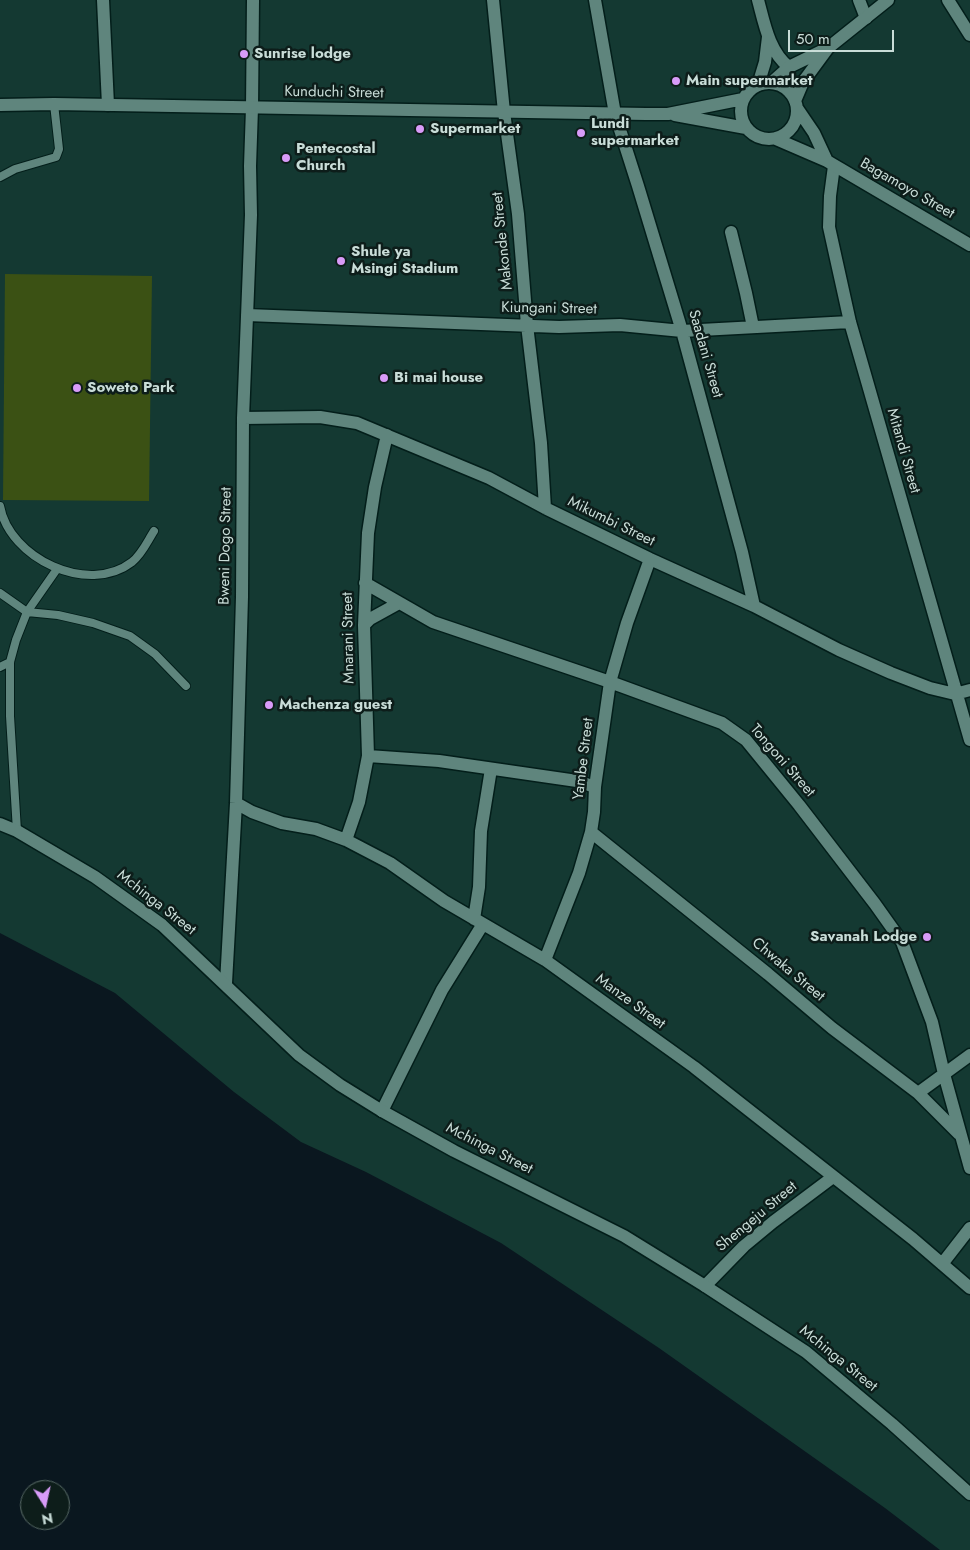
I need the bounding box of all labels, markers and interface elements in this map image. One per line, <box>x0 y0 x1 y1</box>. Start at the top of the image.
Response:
scale bar <box>790 20 896 52</box>
text: 50 m <box>796 28 830 50</box>
place label: Sunrise lodge <box>254 45 351 63</box>
marker: Sunrise lodge <box>238 48 250 60</box>
place label: Main supermarket <box>686 72 813 90</box>
marker: Main supermarket <box>670 75 682 87</box>
street label: Kunduchi Street <box>284 83 384 103</box>
place label: Lundi supermarket <box>591 115 679 150</box>
place label: Supermarket <box>430 120 520 138</box>
marker: Supermarket <box>414 123 426 135</box>
marker: Lundi supermarket <box>575 127 587 139</box>
place label: Pentecostal Church <box>296 140 375 175</box>
marker: Pentecostal Church <box>280 152 292 164</box>
street label: Bagamoyo Street <box>857 155 957 223</box>
street label: Makonde Street <box>489 191 517 291</box>
place label: Shule ya Msingi Stadium <box>351 243 458 278</box>
marker: Shule ya Msingi Stadium <box>335 255 347 267</box>
street label: Kiungani Street <box>501 299 597 319</box>
street label: Saadani Street <box>684 308 726 400</box>
place label: Bi mai house <box>394 369 483 387</box>
marker: Bi mai house <box>378 372 390 384</box>
place label: Soweto Park <box>87 379 175 397</box>
marker: Soweto Park <box>71 382 83 394</box>
street label: Mitandi Street <box>882 406 924 496</box>
street label: Bweni Dogo Street <box>216 487 236 605</box>
street label: Mikumbi Street <box>564 493 658 551</box>
street label: Mnarani Street <box>339 592 359 684</box>
place label: Machenza guest <box>279 696 392 714</box>
marker: Machenza guest <box>263 699 275 711</box>
street label: Yambe Street <box>570 717 598 801</box>
street label: Tongoni Street <box>746 721 818 801</box>
street label: Mchinga Street <box>113 867 199 939</box>
place label: Savanah Lodge <box>810 928 917 946</box>
marker: Savanah Lodge <box>921 931 933 943</box>
street label: Chwaka Street <box>748 934 828 1006</box>
street label: Manze Street <box>592 971 668 1033</box>
street label: Mchinga Street <box>443 1119 535 1179</box>
street label: Shengeju Street <box>713 1178 801 1256</box>
street label: Mchinga Street <box>795 1322 881 1396</box>
north arrow <box>20 1480 70 1530</box>
text: N <box>40 1508 55 1530</box>

